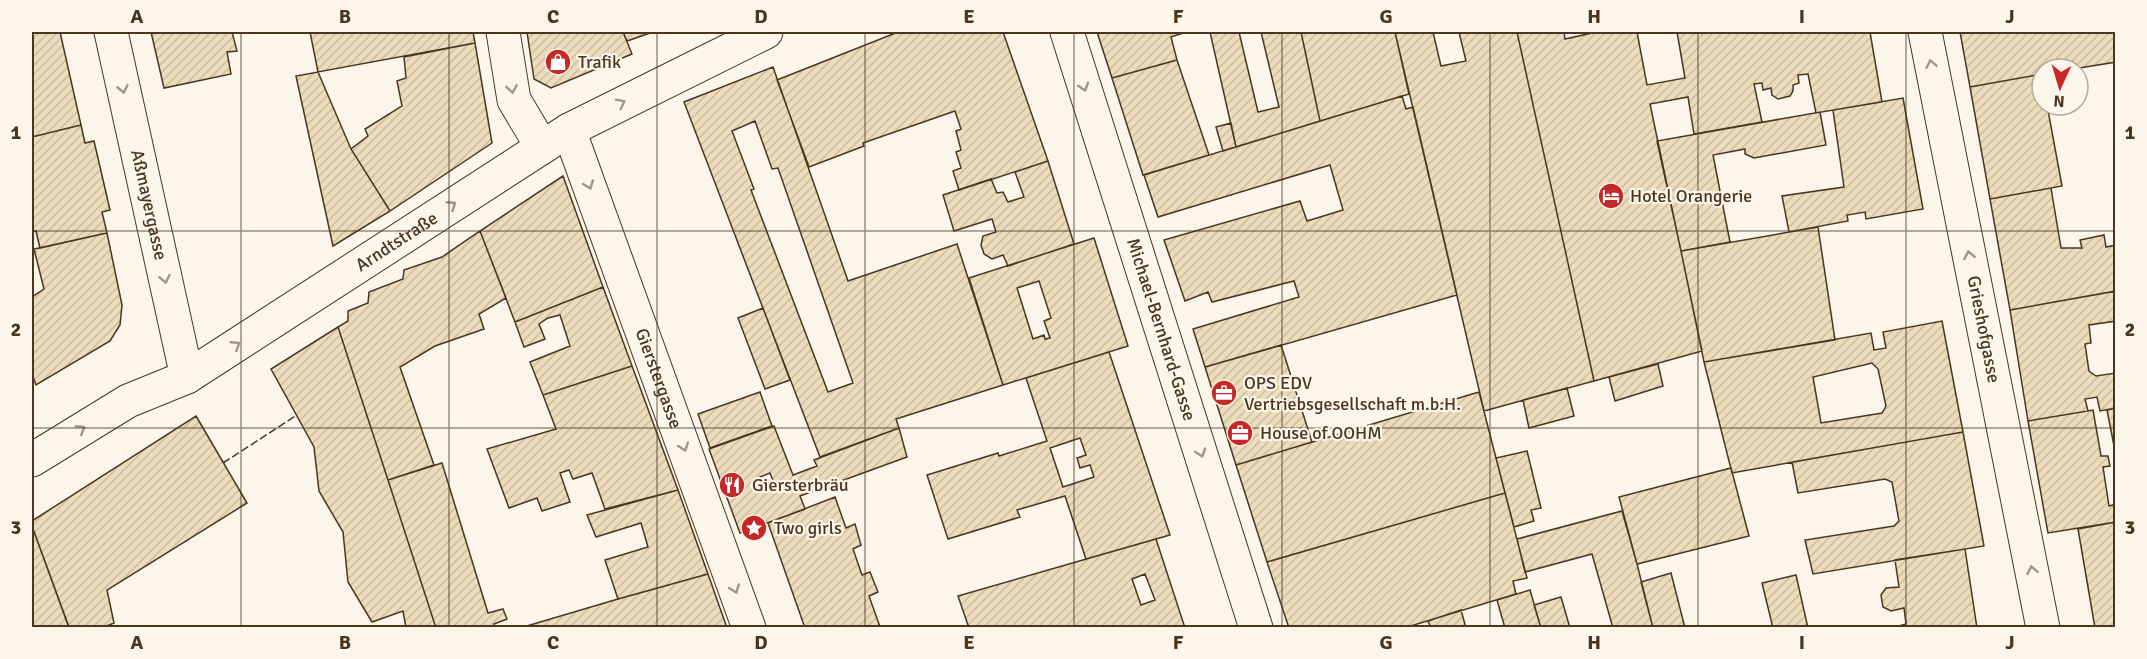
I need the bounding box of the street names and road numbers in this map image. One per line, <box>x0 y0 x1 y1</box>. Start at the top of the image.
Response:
street label: Aßmayergasse <box>126 148 172 262</box>
street label: Arndtstraße <box>351 207 442 276</box>
street label: Michael-Bernhard-Gasse <box>1122 235 1201 423</box>
street label: Grieshofgasse <box>1962 274 2005 385</box>
street label: Gierstergasse <box>631 325 687 431</box>

